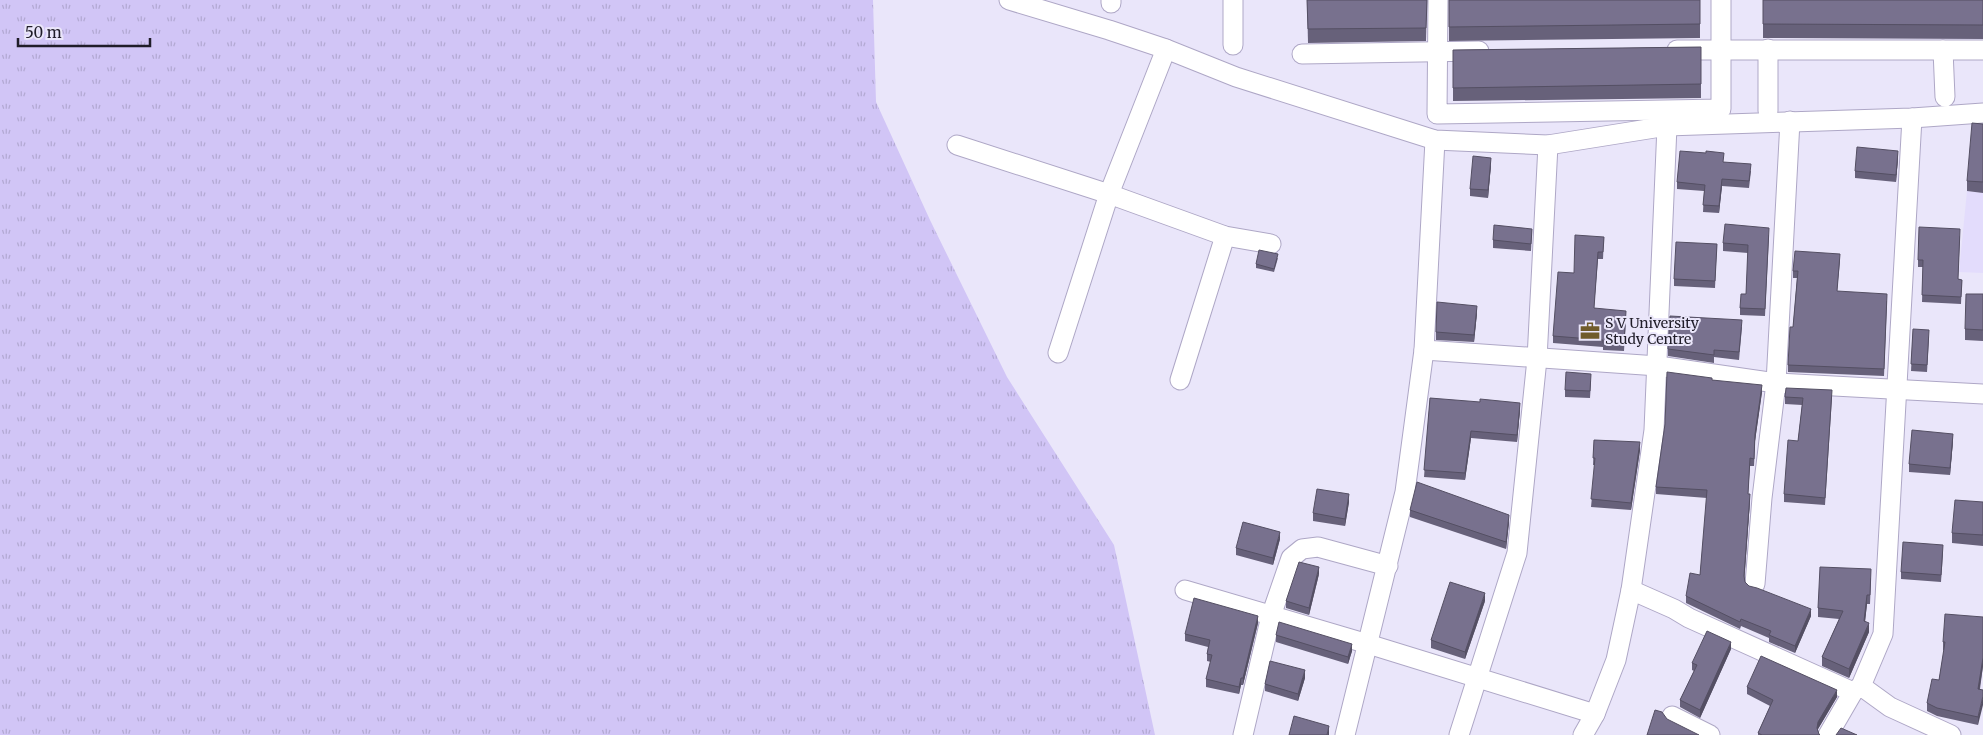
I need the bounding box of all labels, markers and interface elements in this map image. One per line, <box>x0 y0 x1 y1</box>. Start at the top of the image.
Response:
scale bar <box>18 15 150 47</box>
text: 50 m <box>25 23 62 42</box>
place label: S V University Study Centre <box>1605 314 1700 348</box>
office icon: S V University Study Centre <box>1579 320 1601 342</box>

